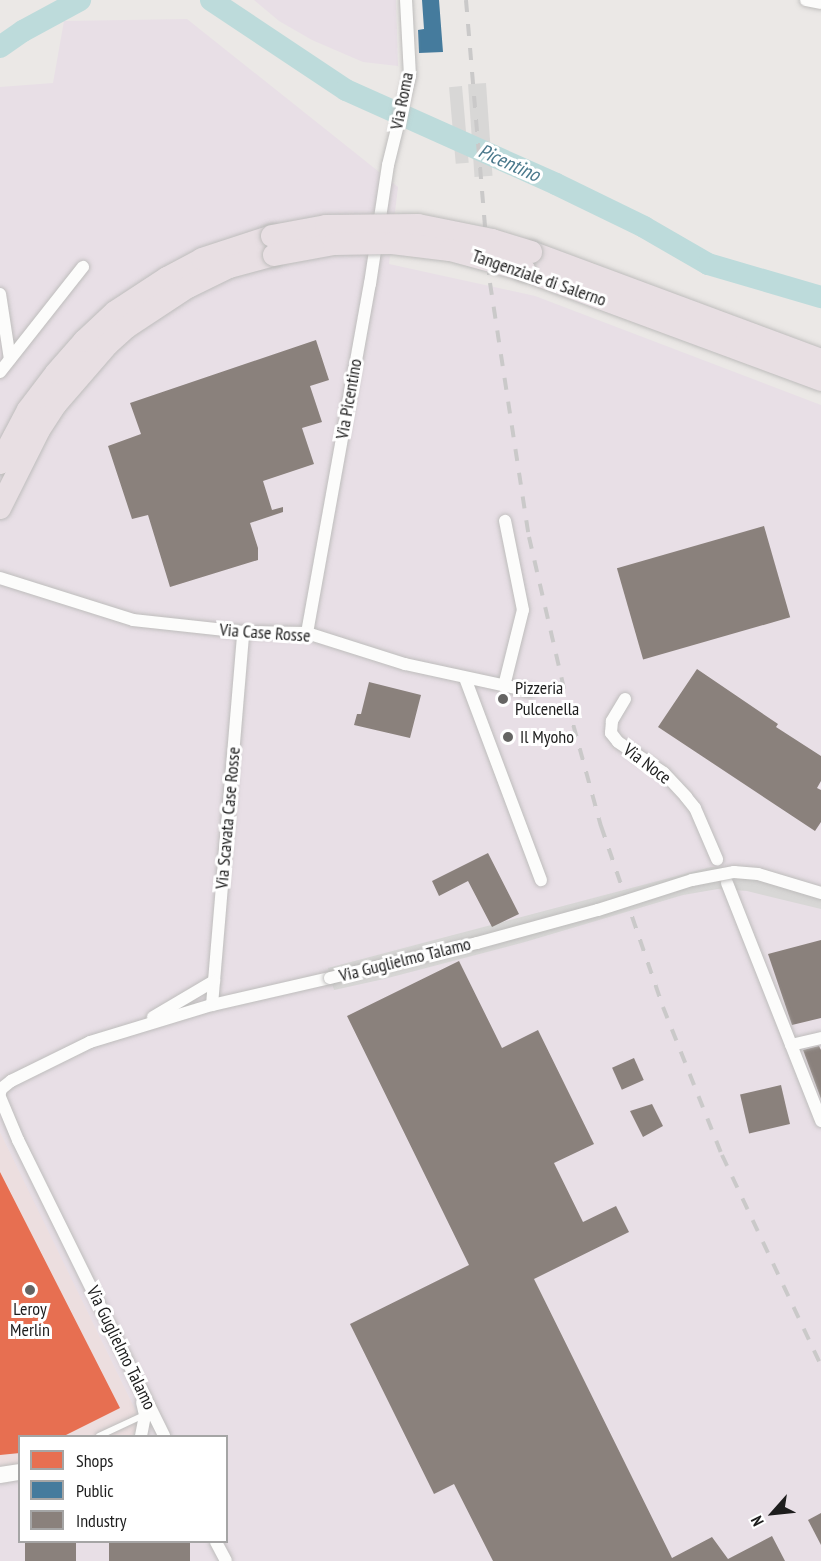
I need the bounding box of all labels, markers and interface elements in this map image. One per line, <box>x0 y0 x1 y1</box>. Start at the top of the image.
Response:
street label: Via Roma <box>386 71 418 131</box>
water label: Picentino <box>475 139 543 187</box>
street label: Tangenziale di Salerno <box>469 245 609 311</box>
street label: Via Picentino <box>331 357 367 441</box>
street label: Via Case Rosse <box>219 619 311 647</box>
place label: Pizzeria Pulcenella <box>515 678 579 720</box>
marker: Pizzeria Pulcenella <box>496 692 510 706</box>
place label: Il Myoho <box>520 726 574 748</box>
marker: Il Myoho <box>501 730 515 744</box>
street label: Via Noce <box>619 739 675 789</box>
street label: Via Scavata Case Rosse <box>211 746 245 890</box>
street label: Via Guglielmo Talamo <box>337 933 473 987</box>
street label: Via Guglielmo Talamo <box>82 1282 160 1414</box>
marker: Leroy Merlin <box>23 1283 37 1297</box>
place label: Leroy Merlin <box>10 1299 50 1342</box>
legend <box>18 1435 228 1543</box>
text: Shops <box>76 1449 113 1472</box>
text: Public <box>76 1479 114 1502</box>
north arrow <box>743 1483 803 1543</box>
text: Industry <box>76 1509 126 1532</box>
text: N <box>746 1513 768 1530</box>

